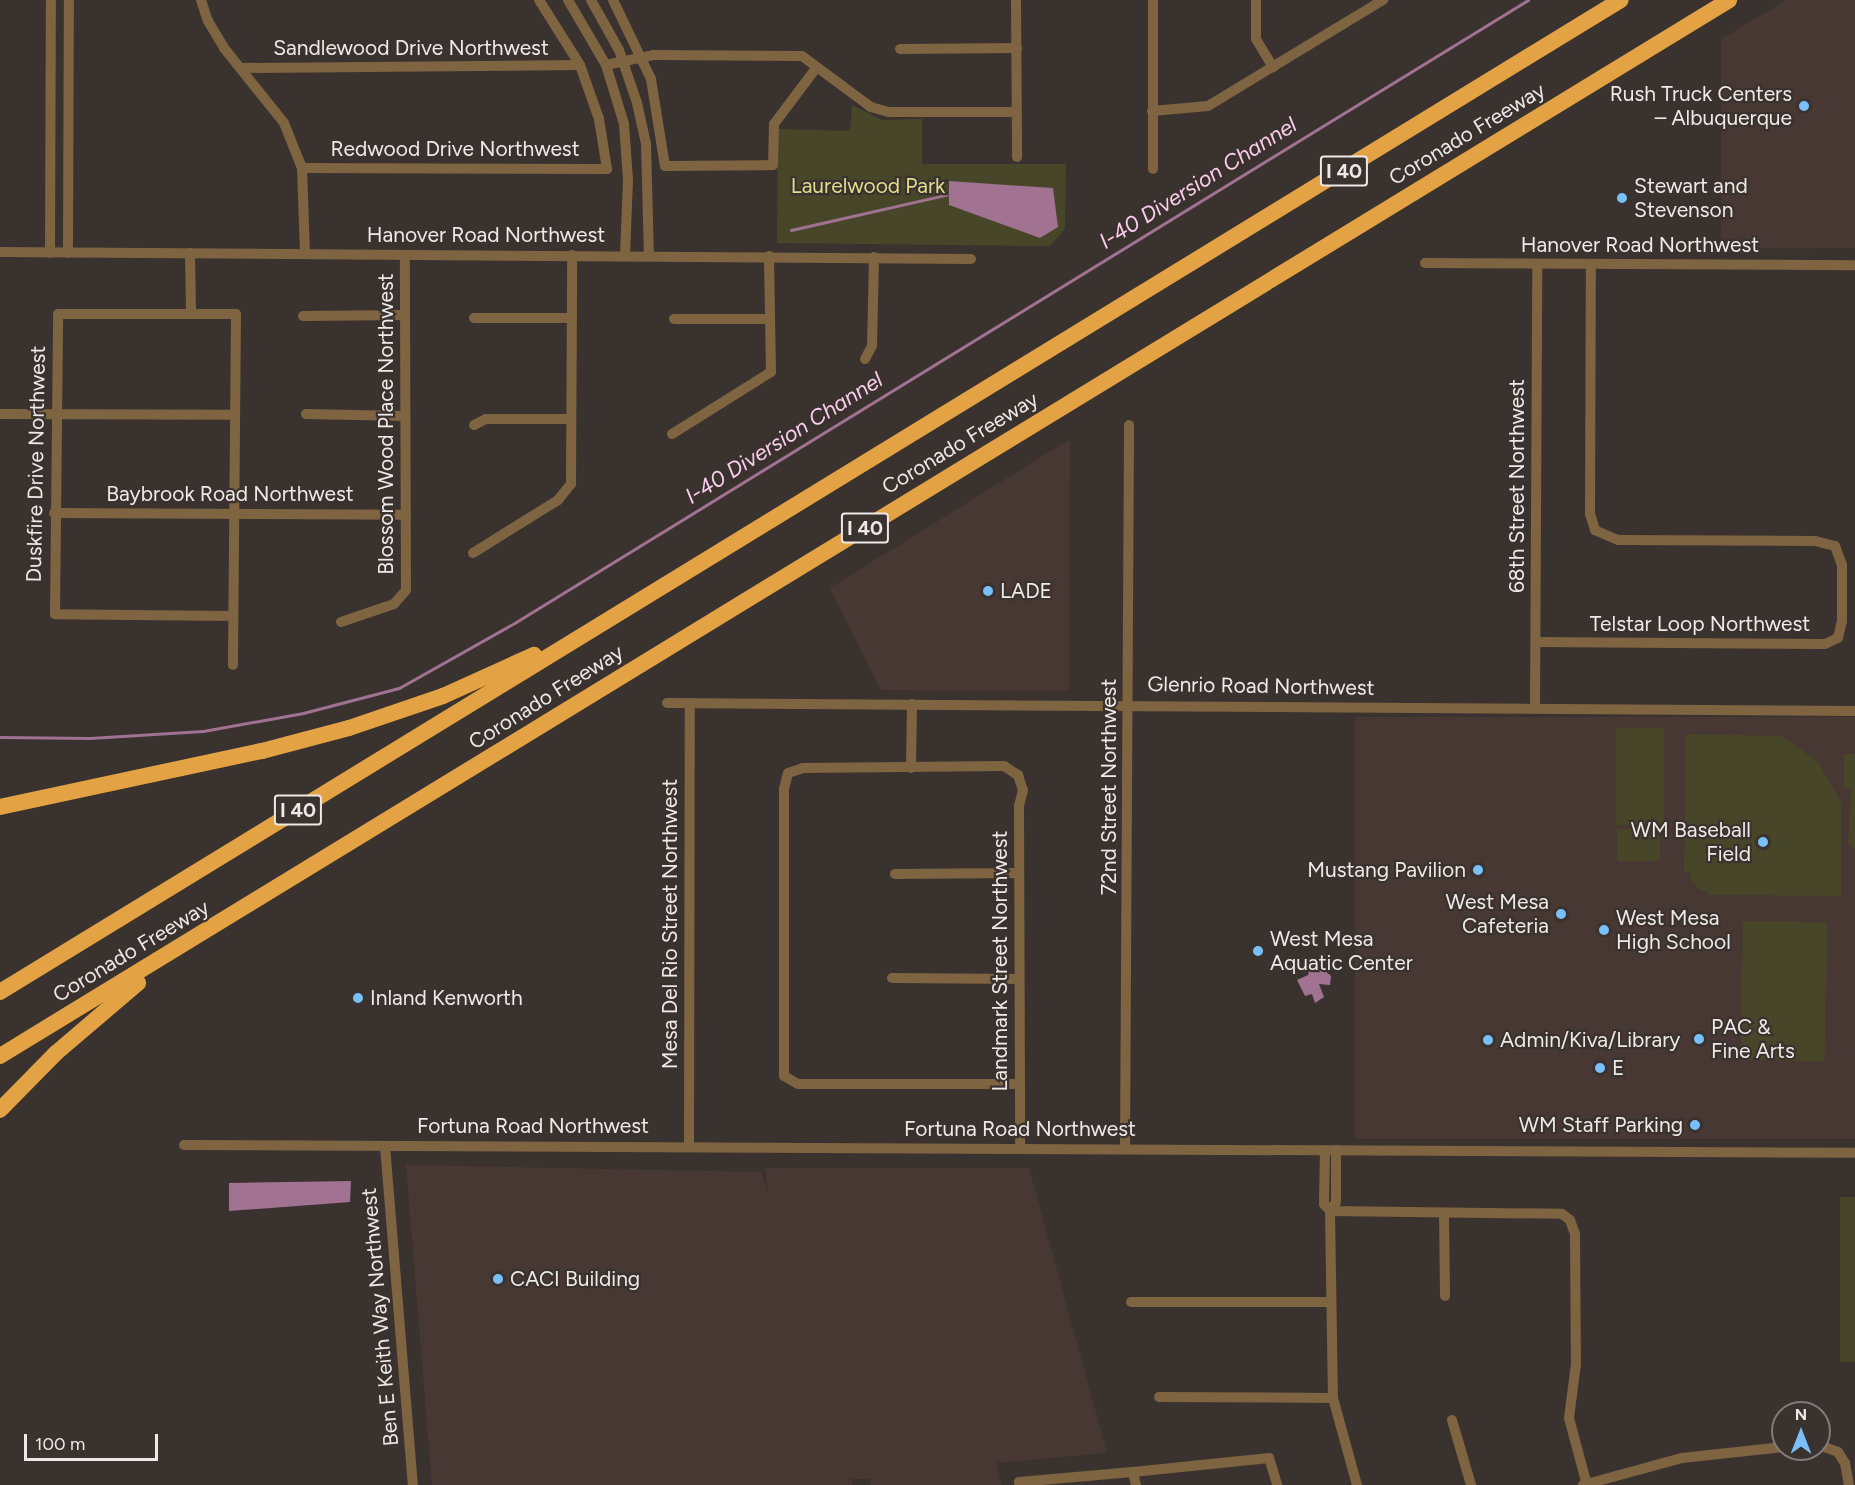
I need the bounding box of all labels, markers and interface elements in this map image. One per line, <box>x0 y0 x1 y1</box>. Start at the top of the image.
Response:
street label: Sandlewood Drive Northwest <box>273 35 549 61</box>
street label: Coronado Freeway <box>1384 78 1550 190</box>
place label: Rush Truck Centers – Albuquerque <box>1610 81 1792 131</box>
marker: Rush Truck Centers – Albuquerque <box>1797 99 1811 113</box>
water label: I-40 Diversion Channel <box>1094 111 1302 255</box>
street label: Redwood Drive Northwest <box>330 136 580 162</box>
road number: I 40 <box>1318 154 1370 188</box>
park label: Laurelwood Park <box>791 173 945 199</box>
place label: Stewart and Stevenson <box>1634 173 1748 223</box>
marker: Stewart and Stevenson <box>1615 191 1629 205</box>
street label: Hanover Road Northwest <box>367 222 605 248</box>
street label: Hanover Road Northwest <box>1521 232 1759 258</box>
street label: Blossom Wood Place Northwest <box>373 273 399 575</box>
street label: Duskfire Drive Northwest <box>21 345 51 583</box>
water label: I-40 Diversion Channel <box>680 366 888 510</box>
street label: 68th Street Northwest <box>1504 379 1530 593</box>
street label: Coronado Freeway <box>877 387 1043 499</box>
street label: Baybrook Road Northwest <box>106 481 354 507</box>
road number: I 40 <box>840 511 890 545</box>
place label: LADE <box>1000 578 1052 604</box>
marker: LADE <box>981 584 995 598</box>
street label: Telstar Loop Northwest <box>1590 611 1810 637</box>
street label: Coronado Freeway <box>464 639 628 755</box>
street label: Glenrio Road Northwest <box>1147 671 1375 701</box>
street label: 72nd Street Northwest <box>1096 679 1122 895</box>
street label: Mesa Del Rio Street Northwest <box>657 779 683 1069</box>
road number: I 40 <box>272 793 324 827</box>
place label: WM Baseball Field <box>1631 817 1751 867</box>
street label: Landmark Street Northwest <box>987 830 1013 1092</box>
marker: WM Baseball Field <box>1756 835 1770 849</box>
place label: Mustang Pavilion <box>1307 857 1466 883</box>
marker: Mustang Pavilion <box>1471 863 1485 877</box>
place label: West Mesa Cafeteria <box>1446 889 1549 939</box>
street label: Coronado Freeway <box>48 895 214 1007</box>
place label: West Mesa High School <box>1616 905 1731 955</box>
marker: West Mesa Cafeteria <box>1554 907 1568 921</box>
marker: West Mesa High School <box>1597 923 1611 937</box>
place label: West Mesa Aquatic Center <box>1270 926 1413 976</box>
marker: West Mesa Aquatic Center <box>1251 944 1265 958</box>
place label: Inland Kenworth <box>370 985 523 1011</box>
marker: Inland Kenworth <box>351 991 365 1005</box>
place label: PAC & Fine Arts <box>1711 1014 1795 1064</box>
place label: Admin/Kiva/Library <box>1500 1027 1680 1053</box>
marker: PAC & Fine Arts <box>1692 1032 1706 1046</box>
marker: Admin/Kiva/Library <box>1481 1033 1495 1047</box>
place label: E <box>1612 1055 1624 1081</box>
marker: E <box>1593 1061 1607 1075</box>
place label: WM Staff Parking <box>1519 1112 1683 1138</box>
street label: Fortuna Road Northwest <box>417 1113 649 1139</box>
street label: Fortuna Road Northwest <box>904 1116 1136 1142</box>
marker: WM Staff Parking <box>1688 1118 1702 1132</box>
street label: Ben E Keith Way Northwest <box>356 1187 404 1447</box>
place label: CACI Building <box>510 1266 640 1292</box>
marker: CACI Building <box>491 1272 505 1286</box>
north arrow <box>1771 1401 1831 1461</box>
text: N <box>1795 1405 1807 1424</box>
scale bar <box>27 1422 160 1460</box>
text: 100 m <box>35 1433 85 1455</box>

